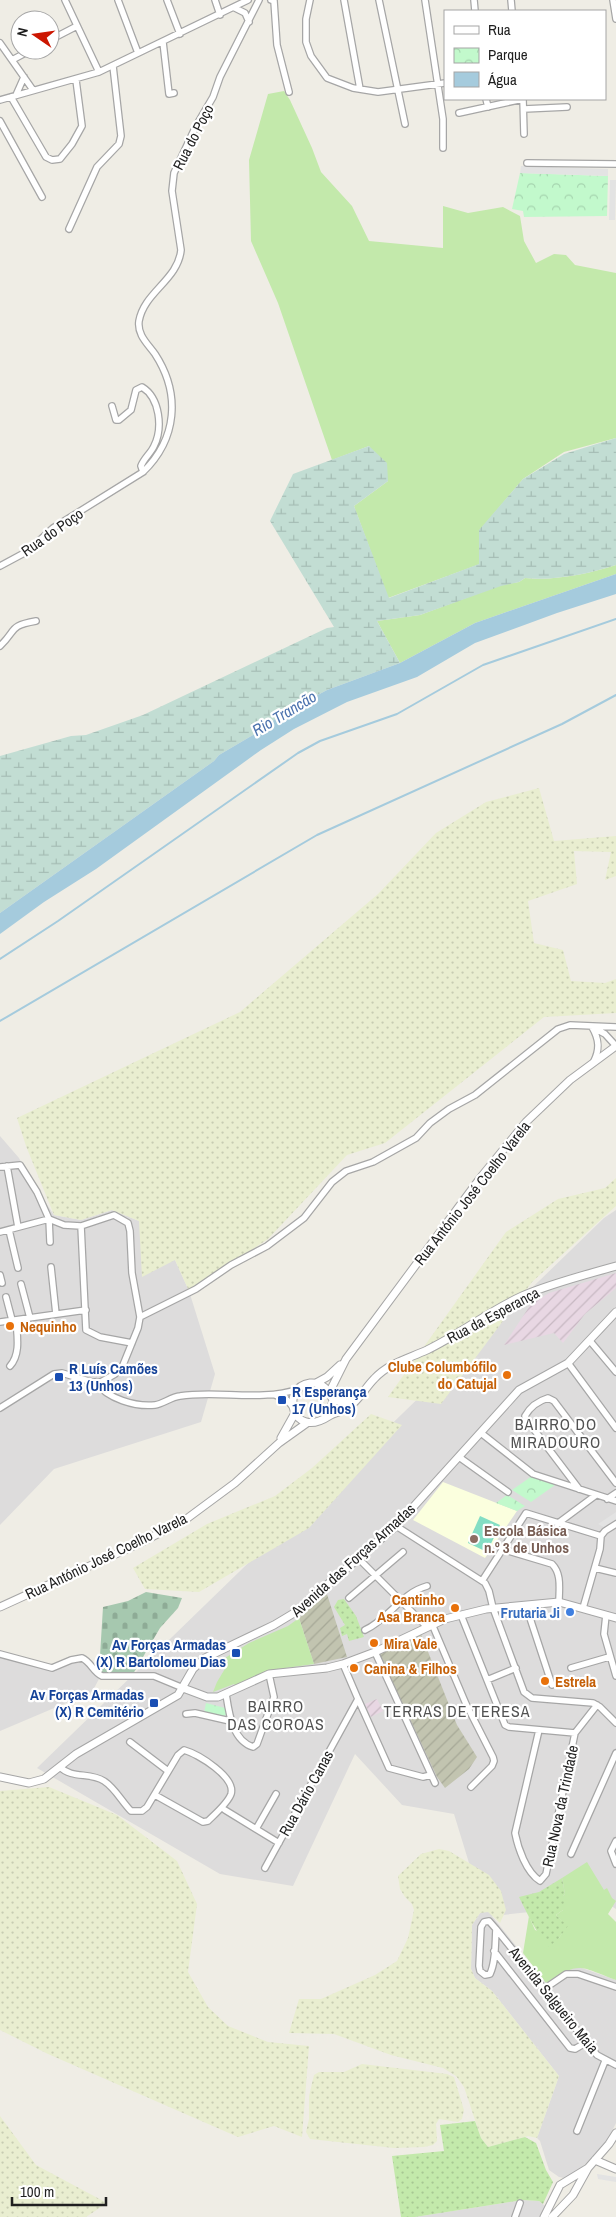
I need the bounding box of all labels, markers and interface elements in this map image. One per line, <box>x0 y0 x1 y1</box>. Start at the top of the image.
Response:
north arrow <box>10 10 60 60</box>
legend <box>444 10 606 100</box>
text: Rua <box>488 19 511 40</box>
text: N <box>13 26 32 38</box>
text: Parque <box>488 44 528 65</box>
text: Água <box>487 69 517 90</box>
street label: Rua do Poço <box>167 100 219 173</box>
street label: Rua do Poço <box>17 503 87 561</box>
water label: Rio Trancão <box>248 685 320 741</box>
street label: Rua António José Coelho Varela <box>409 1116 535 1269</box>
street label: Rua da Esperança <box>443 1282 543 1348</box>
place label: Nequinho <box>20 1316 77 1337</box>
marker: Nequinho <box>4 1320 16 1332</box>
place label: Clube Columbófilo do Catujal <box>388 1356 497 1394</box>
place label: R Luís Camões 13 (Unhos) <box>69 1358 158 1396</box>
marker: Clube Columbófilo do Catujal <box>501 1369 513 1381</box>
marker: R Luís Camões 13 (Unhos) <box>53 1371 65 1383</box>
place label: R Esperança 17 (Unhos) <box>292 1381 367 1419</box>
marker: R Esperança 17 (Unhos) <box>276 1394 288 1406</box>
district label: BAIRRO DO MIRADOURO <box>511 1413 601 1453</box>
street label: Avenida das Forças Armadas <box>286 1498 420 1622</box>
street label: Rua António José Coelho Varela <box>22 1508 191 1604</box>
place label: Escola Básica n.º 3 de Unhos <box>484 1520 569 1558</box>
marker: Escola Básica n.º 3 de Unhos <box>468 1533 480 1545</box>
place label: Cantinho Asa Branca <box>377 1589 445 1627</box>
marker: Cantinho Asa Branca <box>449 1602 461 1614</box>
place label: Frutaria Ji <box>501 1602 560 1623</box>
marker: Frutaria Ji <box>564 1606 576 1618</box>
place label: Mira Vale <box>384 1633 438 1654</box>
place label: Av Forças Armadas (X) R Bartolomeu Dias <box>96 1634 226 1672</box>
marker: Mira Vale <box>368 1637 380 1649</box>
marker: Av Forças Armadas (X) R Bartolomeu Dias <box>230 1647 242 1659</box>
place label: Canina & Filhos <box>364 1658 457 1679</box>
marker: Canina & Filhos <box>348 1662 360 1674</box>
place label: Estrela <box>555 1671 596 1692</box>
marker: Estrela <box>539 1675 551 1687</box>
place label: Av Forças Armadas (X) R Cemitério <box>30 1684 144 1722</box>
district label: BAIRRO DAS COROAS <box>227 1695 325 1735</box>
marker: Av Forças Armadas (X) R Cemitério <box>148 1697 160 1709</box>
district label: TERRAS DE TERESA <box>383 1700 531 1722</box>
street label: Rua Nova da Trindade <box>537 1743 583 1869</box>
street label: Rua Dário Canas <box>274 1746 338 1840</box>
street label: Avenida Salgueiro Maia <box>504 1941 604 2058</box>
scale bar <box>12 2174 106 2206</box>
text: 100 m <box>20 2181 54 2202</box>

